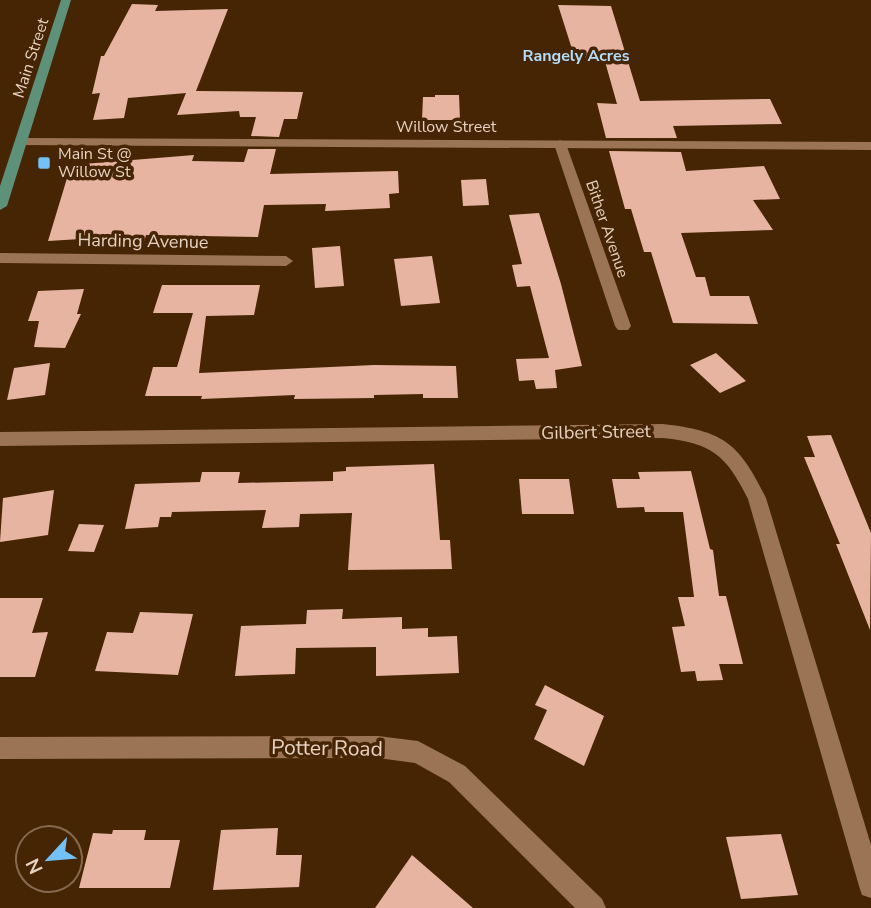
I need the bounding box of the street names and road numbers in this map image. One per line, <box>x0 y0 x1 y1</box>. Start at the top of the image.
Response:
street label: Main Street <box>8 15 54 101</box>
street label: Willow Street <box>396 116 497 138</box>
street label: Bither Avenue <box>580 177 634 281</box>
street label: Harding Avenue <box>77 228 209 254</box>
street label: Gilbert Street <box>541 419 652 445</box>
street label: Potter Road <box>271 733 383 763</box>

